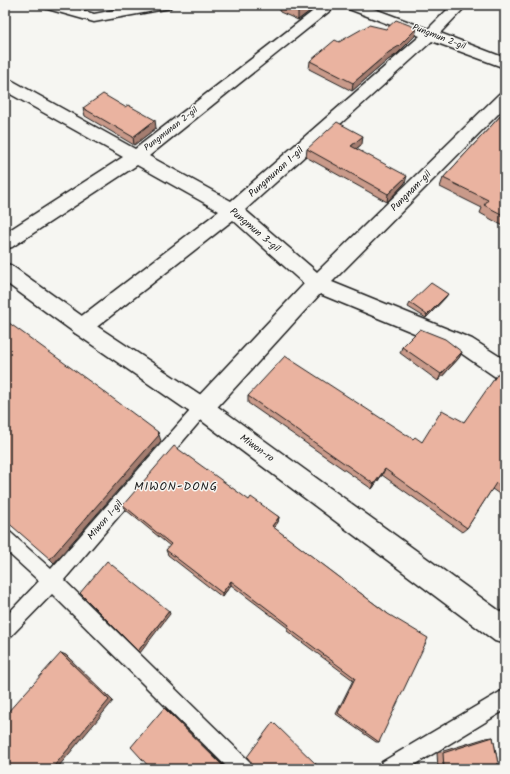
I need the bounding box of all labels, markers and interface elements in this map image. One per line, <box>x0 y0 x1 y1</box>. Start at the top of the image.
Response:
street label: Pungmun 2-gil <box>410 20 469 54</box>
street label: Pungmunan 2-gil <box>141 103 202 155</box>
street label: Pungmunan 1-gil <box>245 142 308 201</box>
street label: Pungnam-gil <box>387 166 436 215</box>
street label: Pungmun 3-gil <box>226 204 284 257</box>
street label: Miwon-ro <box>236 430 278 466</box>
district label: MIWON-DONG <box>134 477 218 496</box>
street label: Miwon 1-gil <box>83 496 127 543</box>

